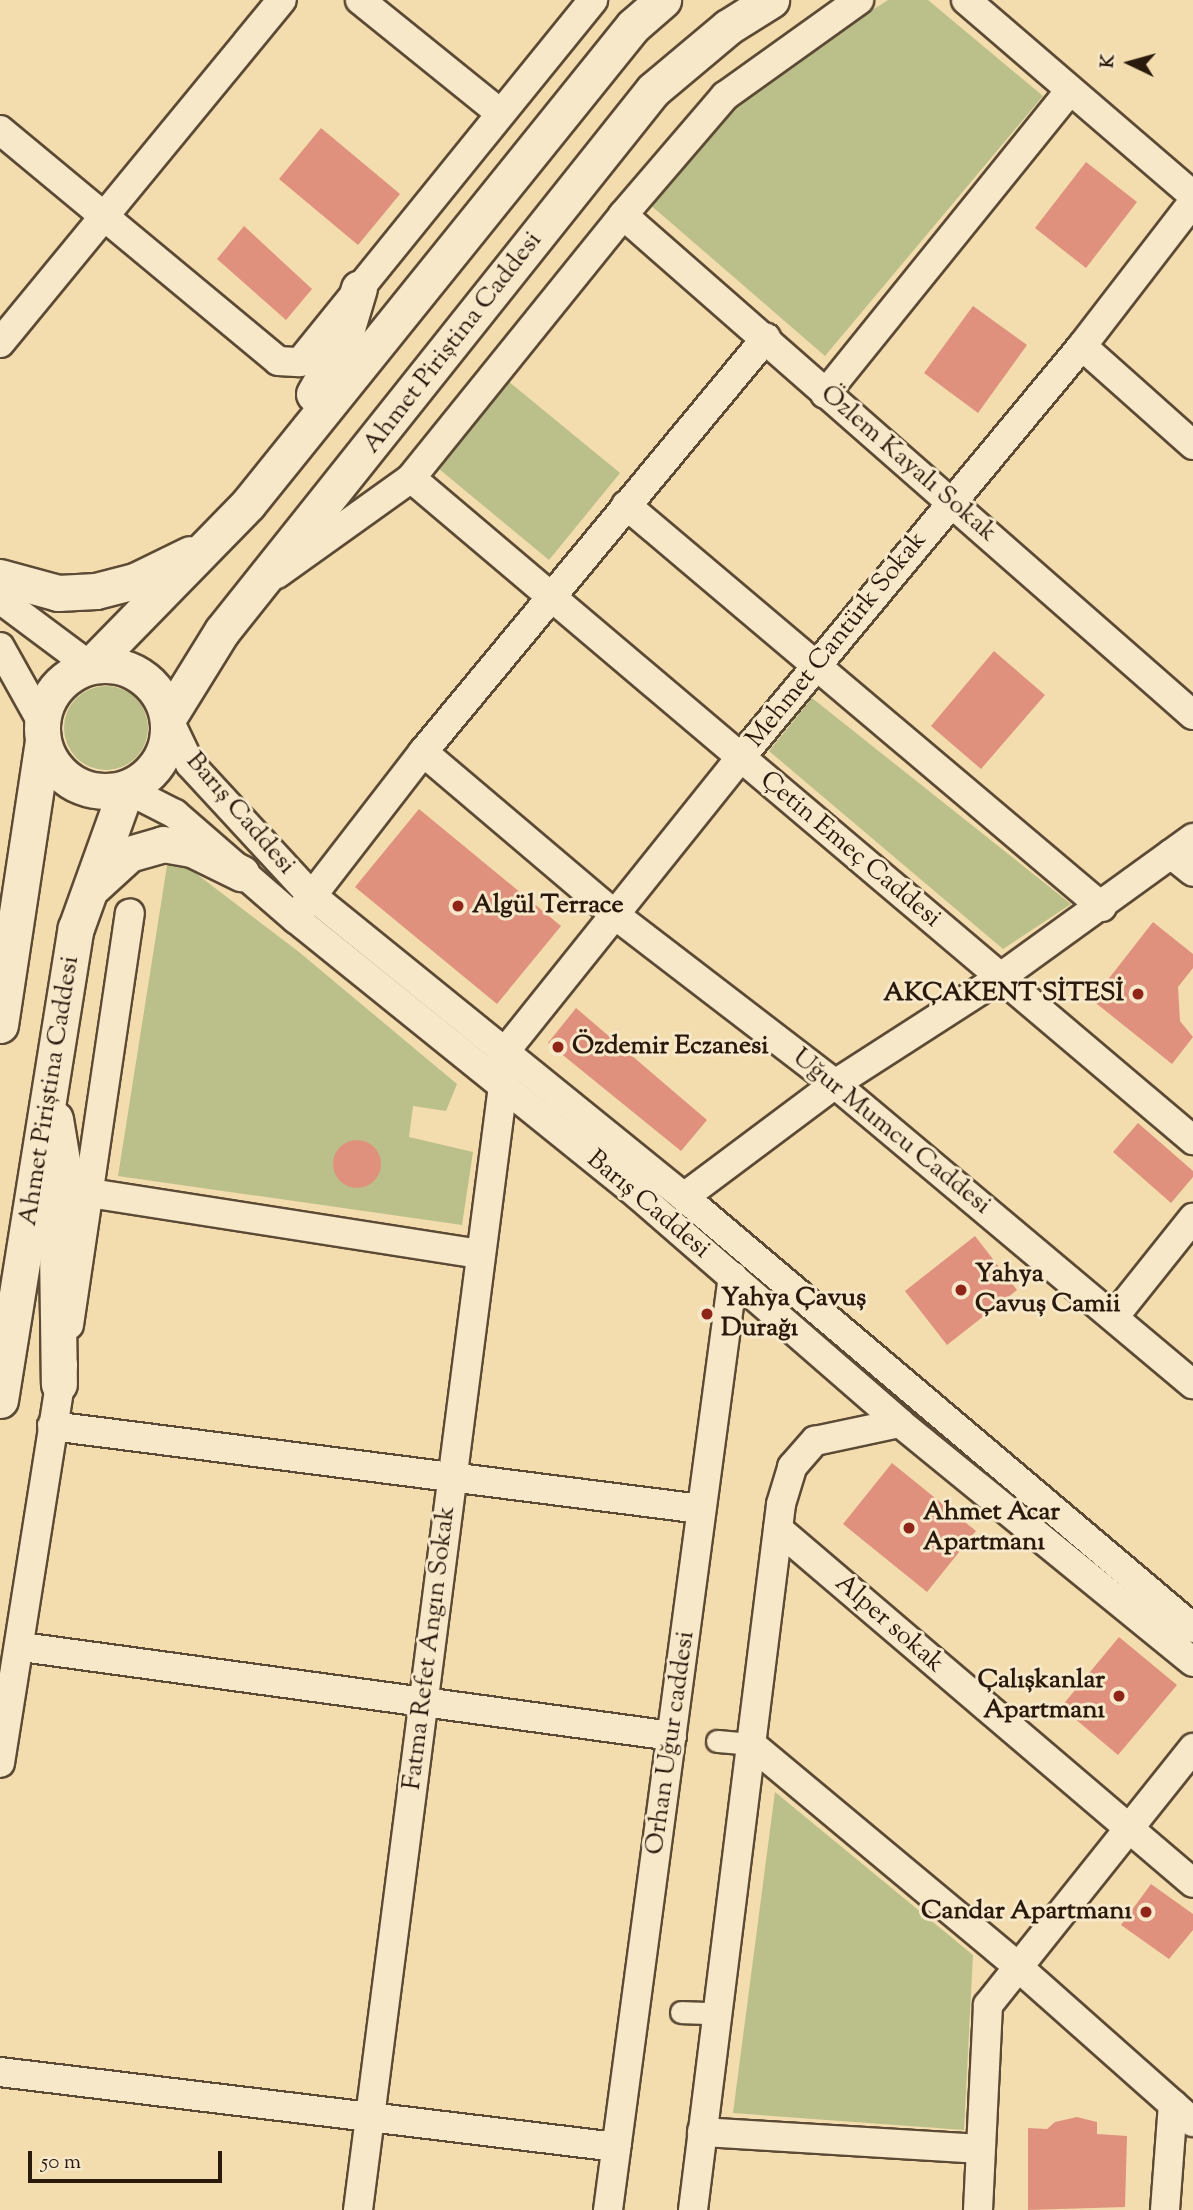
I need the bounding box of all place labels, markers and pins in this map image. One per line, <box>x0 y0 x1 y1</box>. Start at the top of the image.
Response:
place label: Algül Terrace <box>472 890 624 922</box>
marker: Algül Terrace <box>450 898 466 914</box>
place label: AKÇAKENT SİTESİ <box>883 978 1124 1010</box>
marker: AKÇAKENT SİTESİ <box>1130 986 1146 1002</box>
place label: Özdemir Eczanesi <box>572 1031 769 1063</box>
marker: Özdemir Eczanesi <box>550 1039 566 1055</box>
place label: Yahya Çavuş Camii <box>975 1259 1120 1320</box>
marker: Yahya Çavuş Camii <box>953 1282 969 1298</box>
place label: Yahya Çavuş Durağı <box>721 1283 866 1344</box>
marker: Yahya Çavuş Durağı <box>699 1306 715 1322</box>
place label: Ahmet Acar Apartmanı <box>923 1497 1060 1558</box>
marker: Ahmet Acar Apartmanı <box>901 1520 917 1536</box>
place label: Çalışkanlar Apartmanı <box>977 1665 1105 1726</box>
marker: Çalışkanlar Apartmanı <box>1111 1688 1127 1704</box>
place label: Candar Apartmanı <box>921 1896 1132 1928</box>
marker: Candar Apartmanı <box>1138 1904 1154 1920</box>

